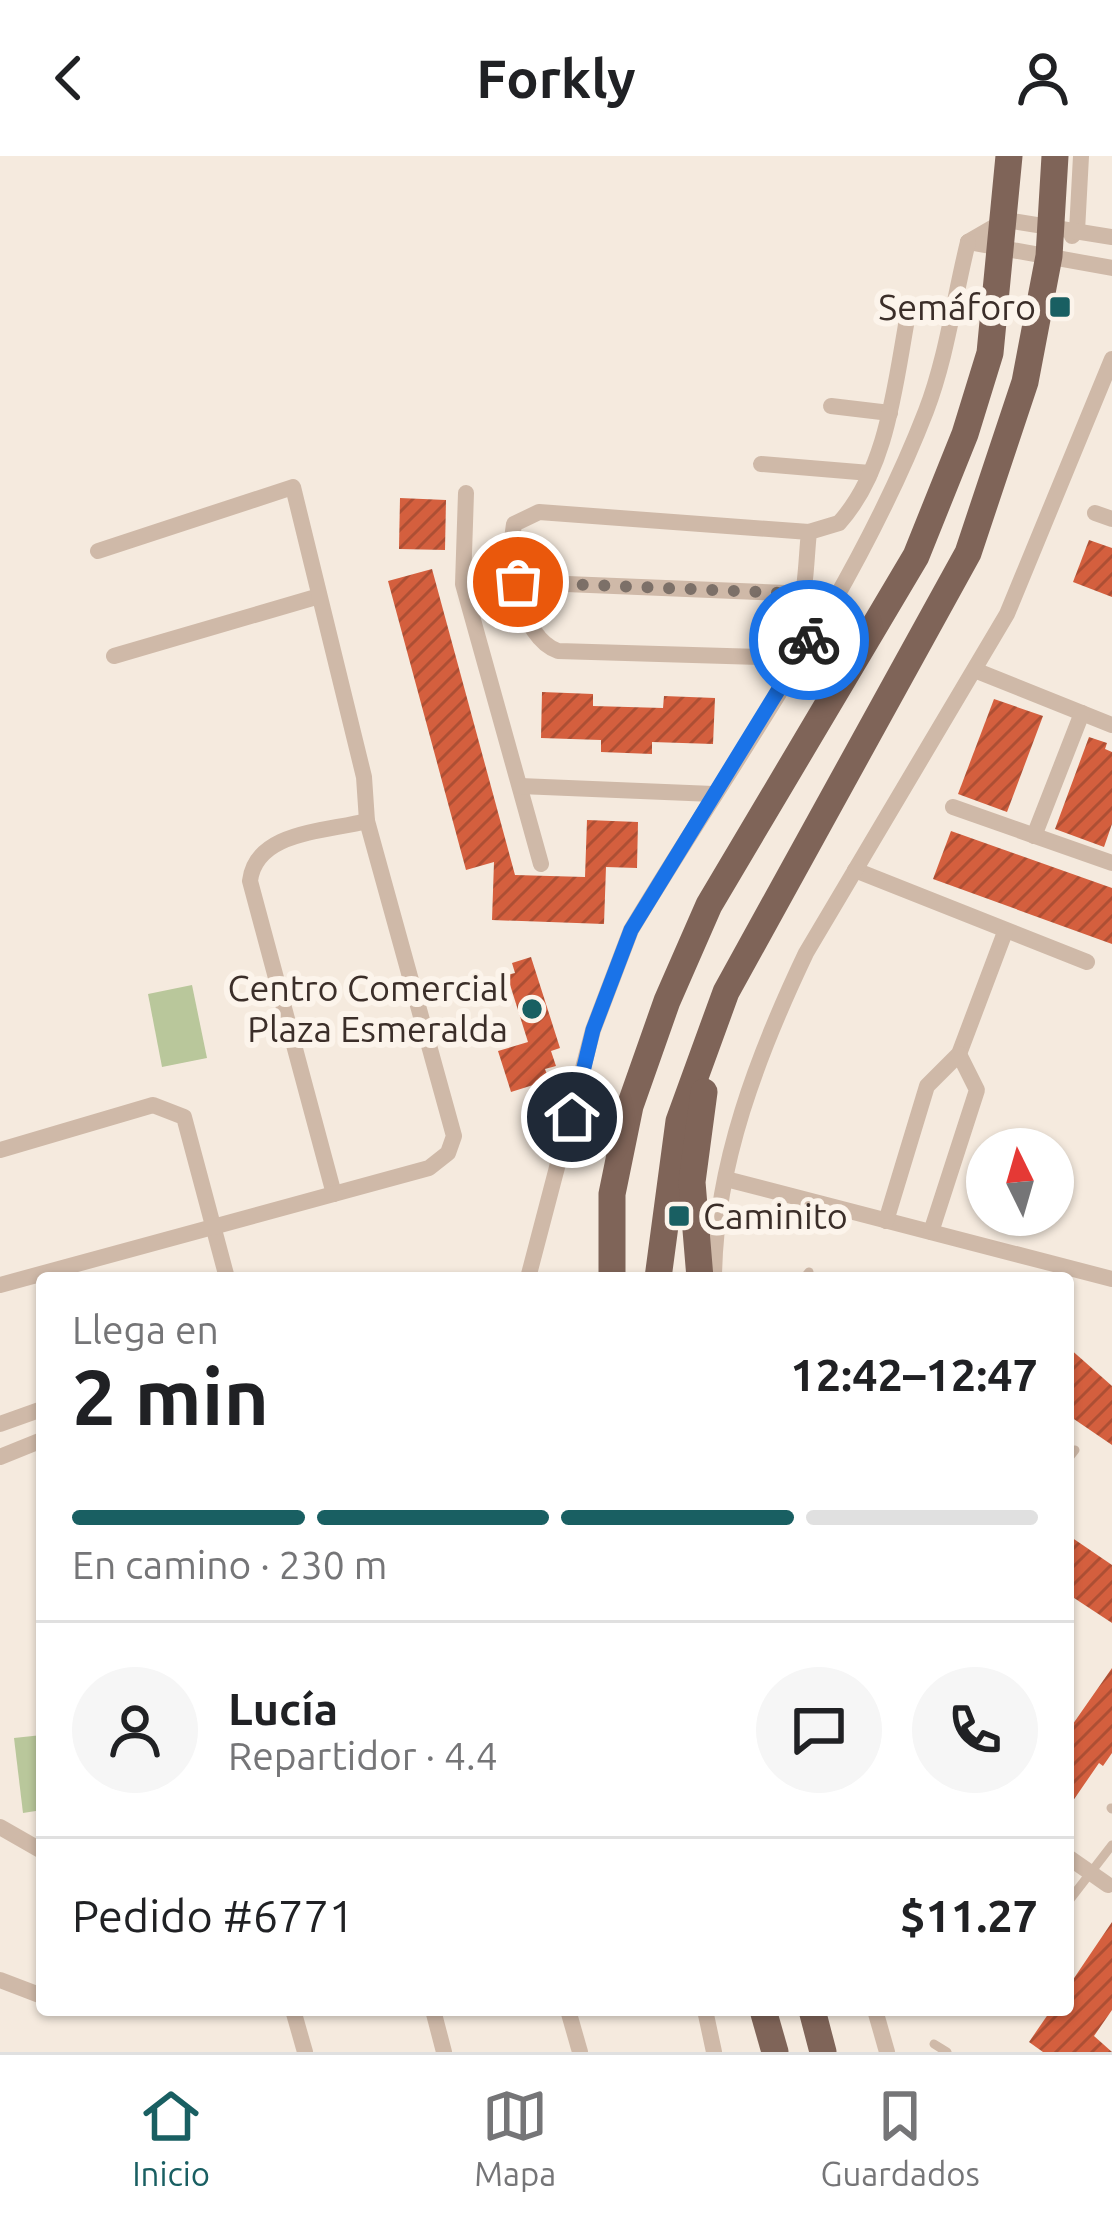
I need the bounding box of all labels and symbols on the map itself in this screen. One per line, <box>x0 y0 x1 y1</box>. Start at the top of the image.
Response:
place label: Semáforo <box>878 286 1036 327</box>
marker: Semáforo <box>1047 294 1073 320</box>
pin <box>467 531 569 633</box>
courier <box>749 580 869 700</box>
place label: Centro Comercial Plaza Esmeralda <box>227 967 508 1049</box>
marker: Centro Comercial Plaza Esmeralda <box>519 996 545 1022</box>
pin <box>521 1066 623 1168</box>
north arrow <box>966 1128 1074 1236</box>
place label: Caminito <box>703 1195 848 1236</box>
marker: Caminito <box>666 1203 692 1229</box>

